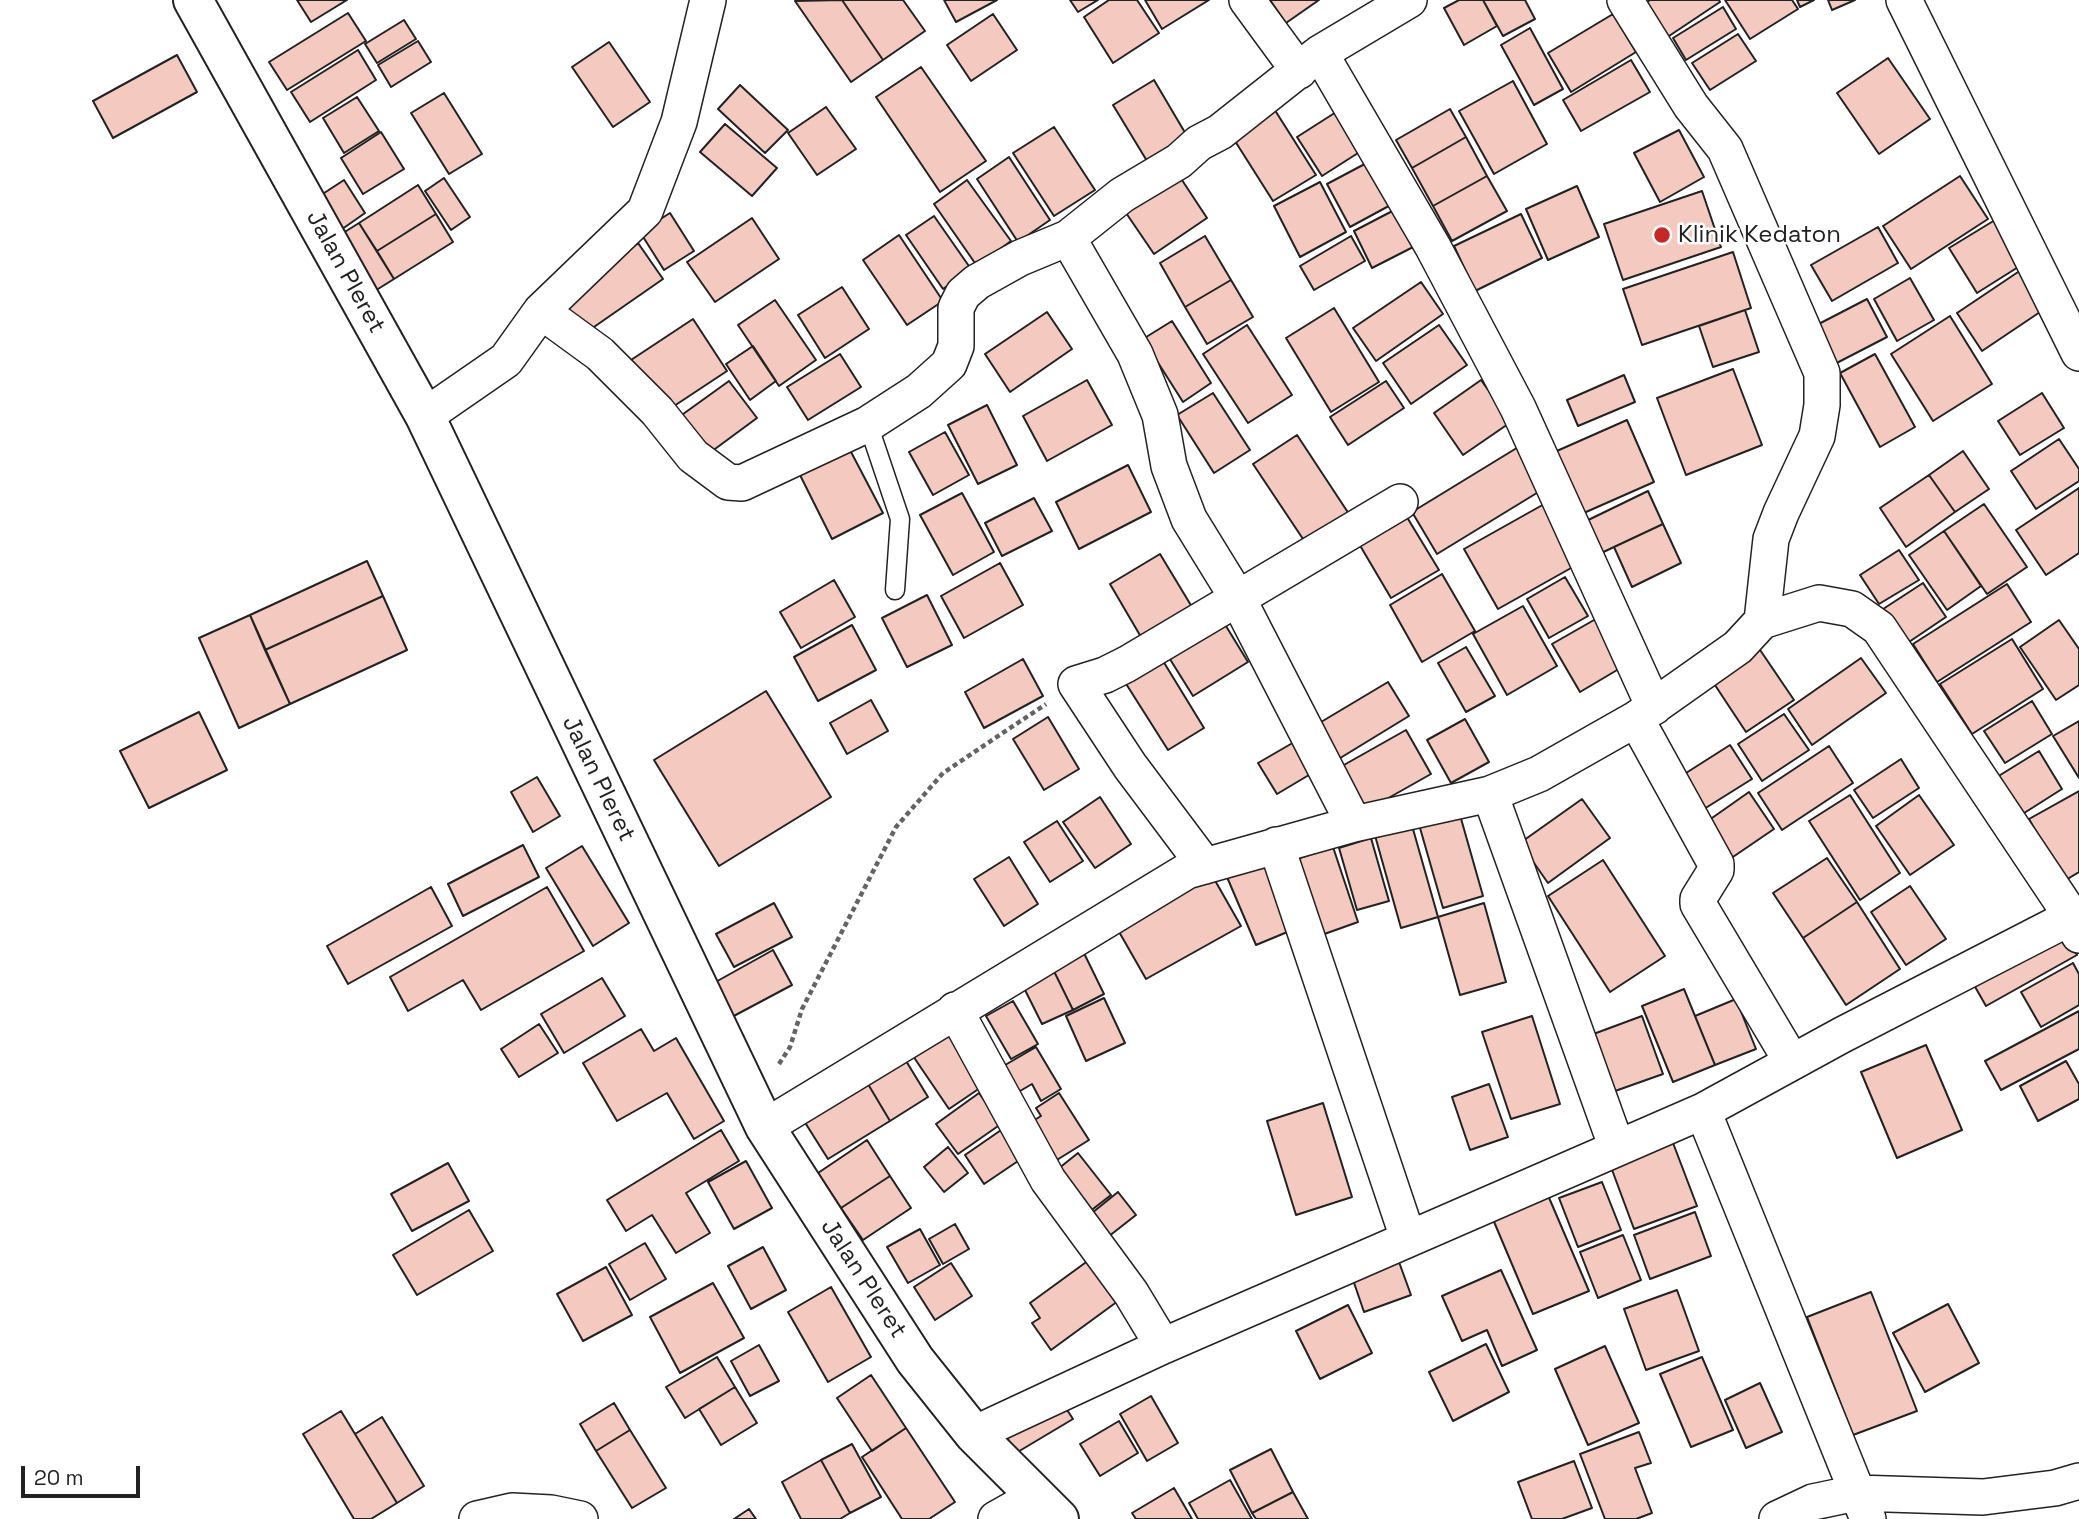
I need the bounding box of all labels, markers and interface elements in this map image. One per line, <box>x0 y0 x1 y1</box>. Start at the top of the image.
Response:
street label: Jalan Pleret <box>299 206 391 338</box>
place label: Klinik Kedaton <box>1678 221 1841 249</box>
marker: Klinik Kedaton <box>1652 225 1672 245</box>
street label: Jalan Pleret <box>555 712 641 846</box>
street label: Jalan Pleret <box>814 1214 912 1344</box>
scale bar <box>24 1452 144 1496</box>
text: 20 m <box>34 1464 84 1491</box>

